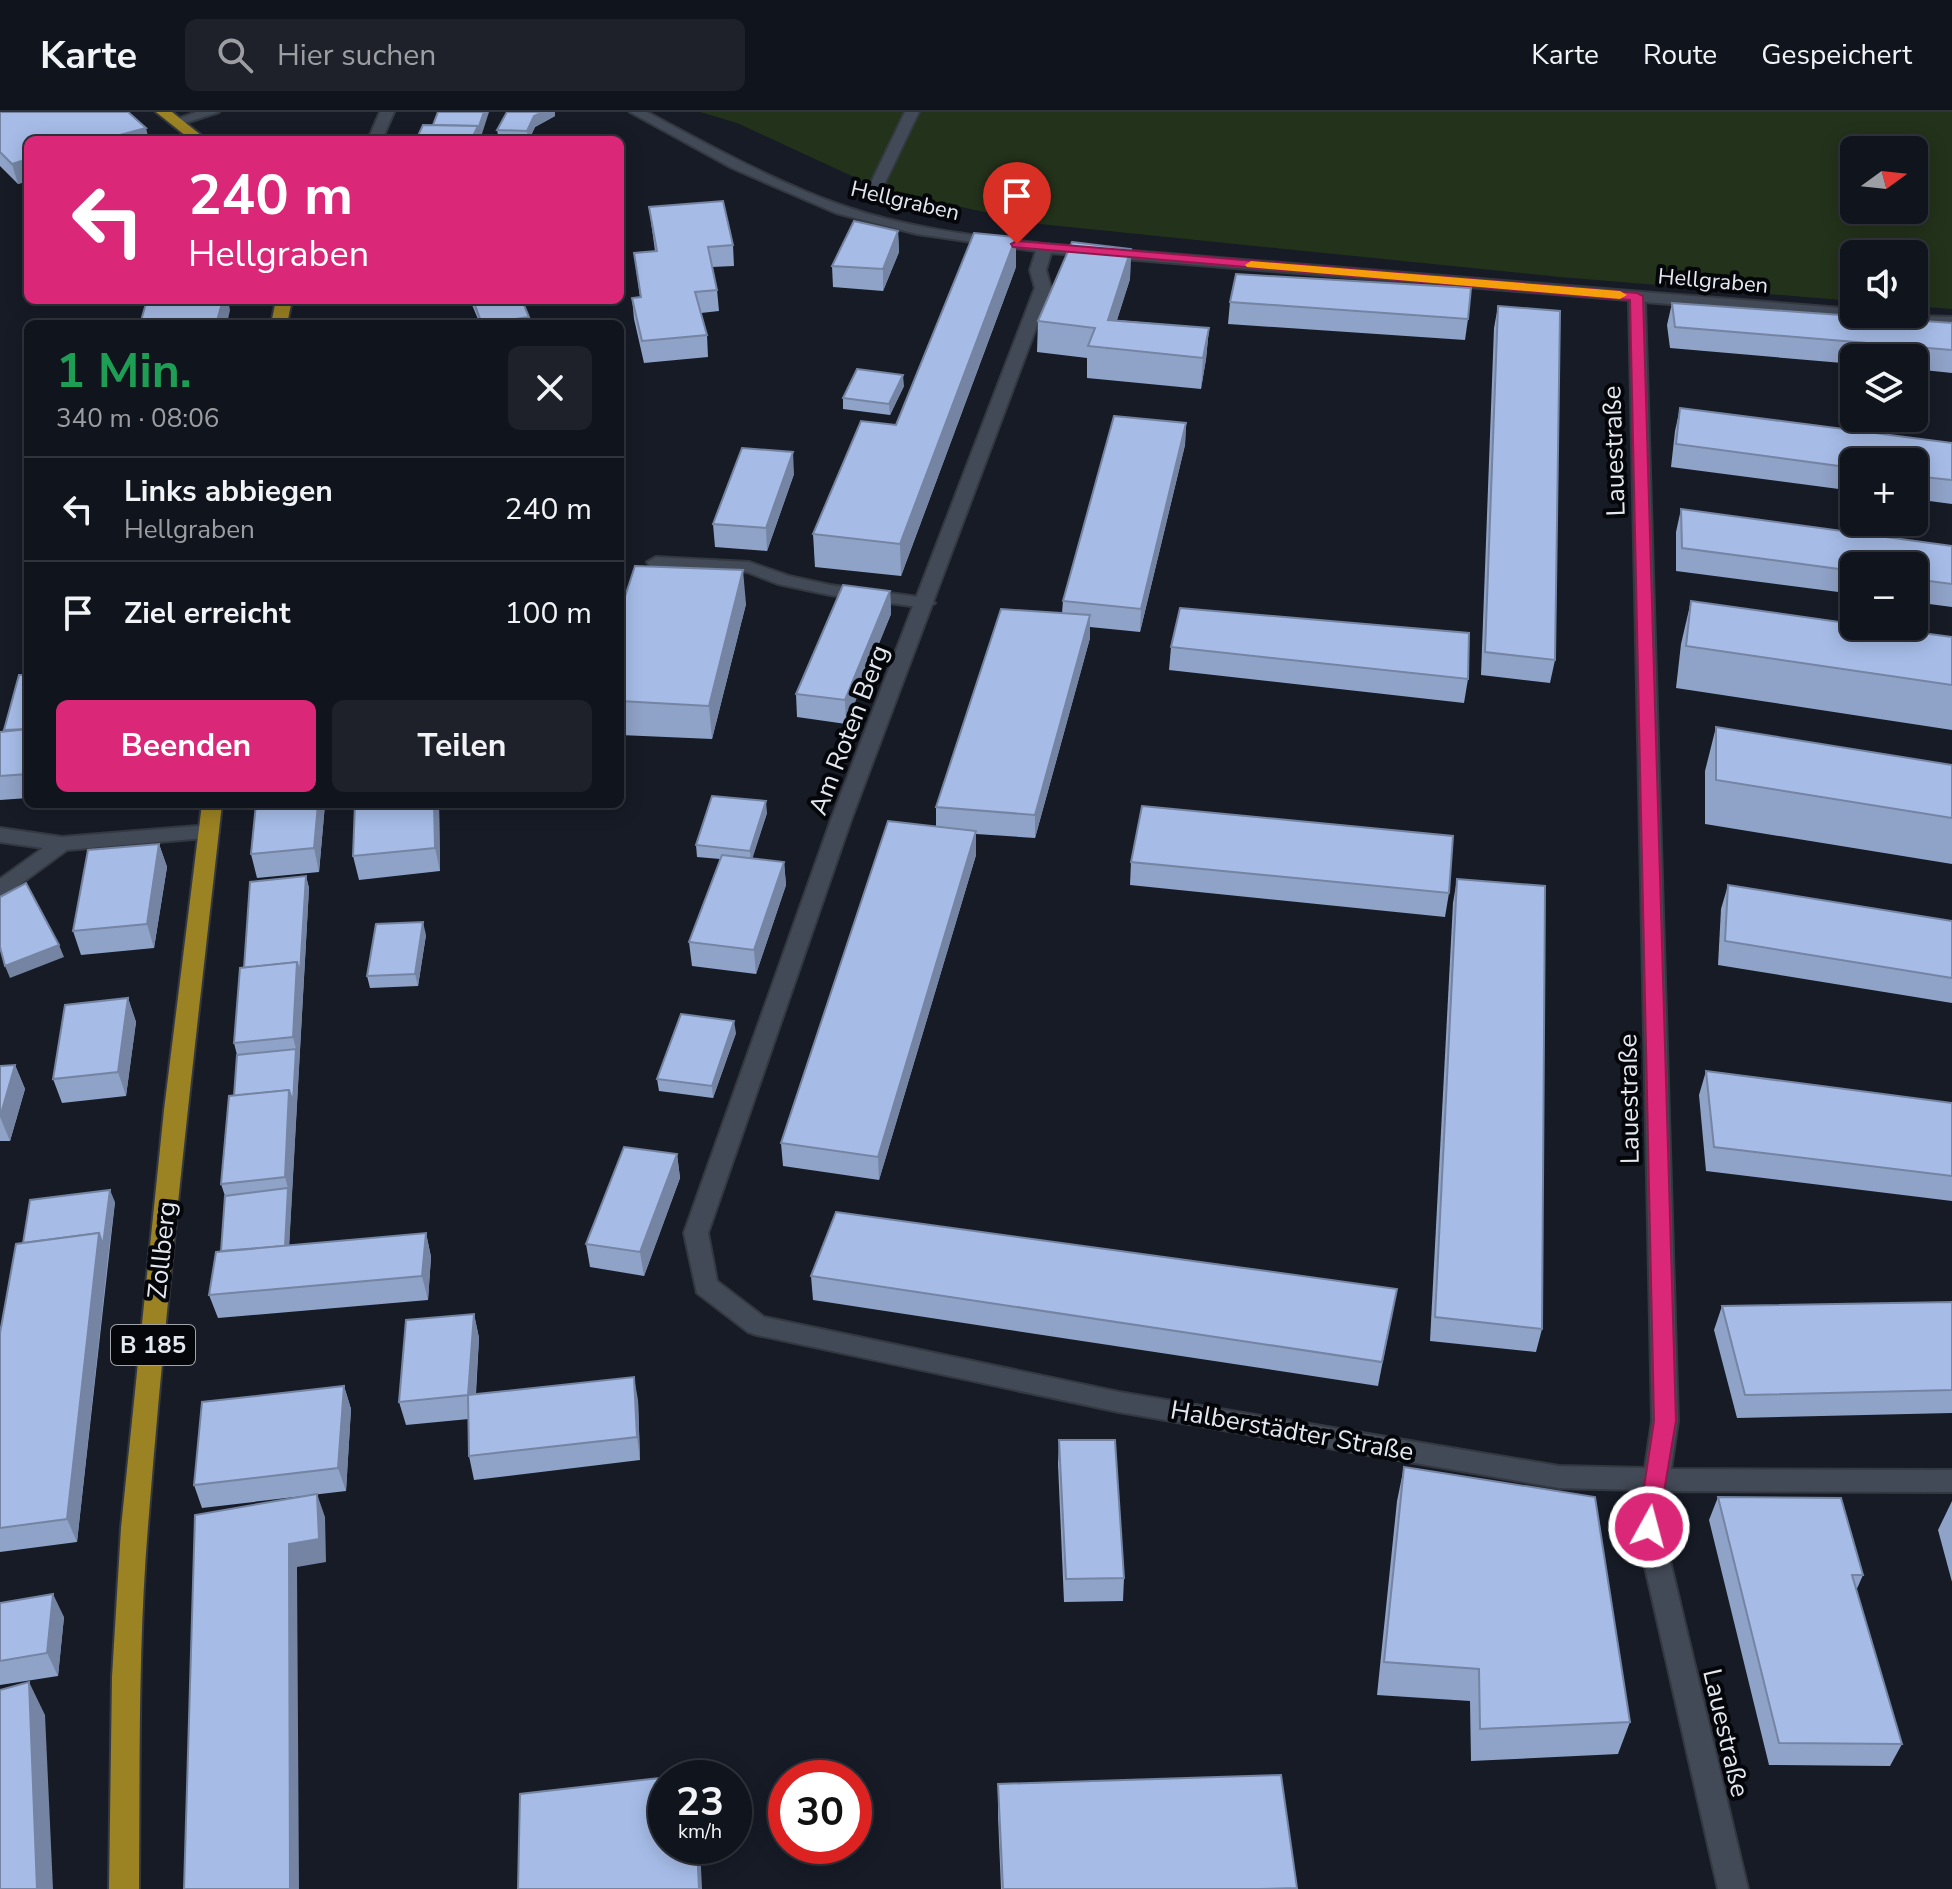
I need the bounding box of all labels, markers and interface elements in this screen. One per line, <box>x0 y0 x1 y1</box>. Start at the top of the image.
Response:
search box <box>185 19 745 91</box>
text: Karte <box>40 30 137 81</box>
icon: search <box>213 33 257 77</box>
text: Hier suchen <box>277 35 436 76</box>
text: Karte <box>1531 36 1599 74</box>
text: Route <box>1643 36 1717 74</box>
text: Gespeichert <box>1761 36 1912 74</box>
north arrow <box>1840 136 1928 224</box>
map controls <box>1840 136 1928 640</box>
text: 240 m <box>188 157 353 234</box>
pin <box>983 162 1051 244</box>
icon: left <box>56 168 160 272</box>
street label: Hellgraben <box>848 174 962 228</box>
icon: arrive <box>995 174 1039 218</box>
text: Hellgraben <box>188 230 369 279</box>
button: sound <box>1840 240 1928 328</box>
street label: Hellgraben <box>1657 261 1769 301</box>
text: 1 Min. <box>56 338 192 404</box>
button: layers <box>1840 344 1928 432</box>
button: close <box>508 346 592 430</box>
street label: Lauestraße <box>1594 385 1634 517</box>
text: 340 m · 08:06 <box>56 401 219 436</box>
button: + <box>1840 448 1928 536</box>
text: Links abbiegen <box>124 471 333 512</box>
icon: left <box>56 487 100 531</box>
text: 240 m <box>505 489 592 530</box>
text: Hellgraben <box>124 512 255 547</box>
button: − <box>1840 552 1928 640</box>
icon: arrive <box>56 591 100 635</box>
text: Ziel erreicht <box>124 593 290 634</box>
text: 100 m <box>505 593 592 634</box>
street label: Am Roten Berg <box>801 640 897 820</box>
button: Beenden <box>56 700 316 792</box>
button: Teilen <box>332 700 592 792</box>
street label: Lauestraße <box>1610 1033 1648 1165</box>
street label: Zollberg <box>139 1199 185 1301</box>
road number: B 185 <box>111 1325 195 1365</box>
street label: Halberstädter Straße <box>1168 1392 1416 1470</box>
position arrow <box>1607 1485 1691 1569</box>
street label: Lauestraße <box>1694 1665 1758 1801</box>
speed limit sign: 30 <box>768 1760 872 1864</box>
text: 23 <box>676 1775 724 1829</box>
text: km/h <box>678 1818 722 1845</box>

